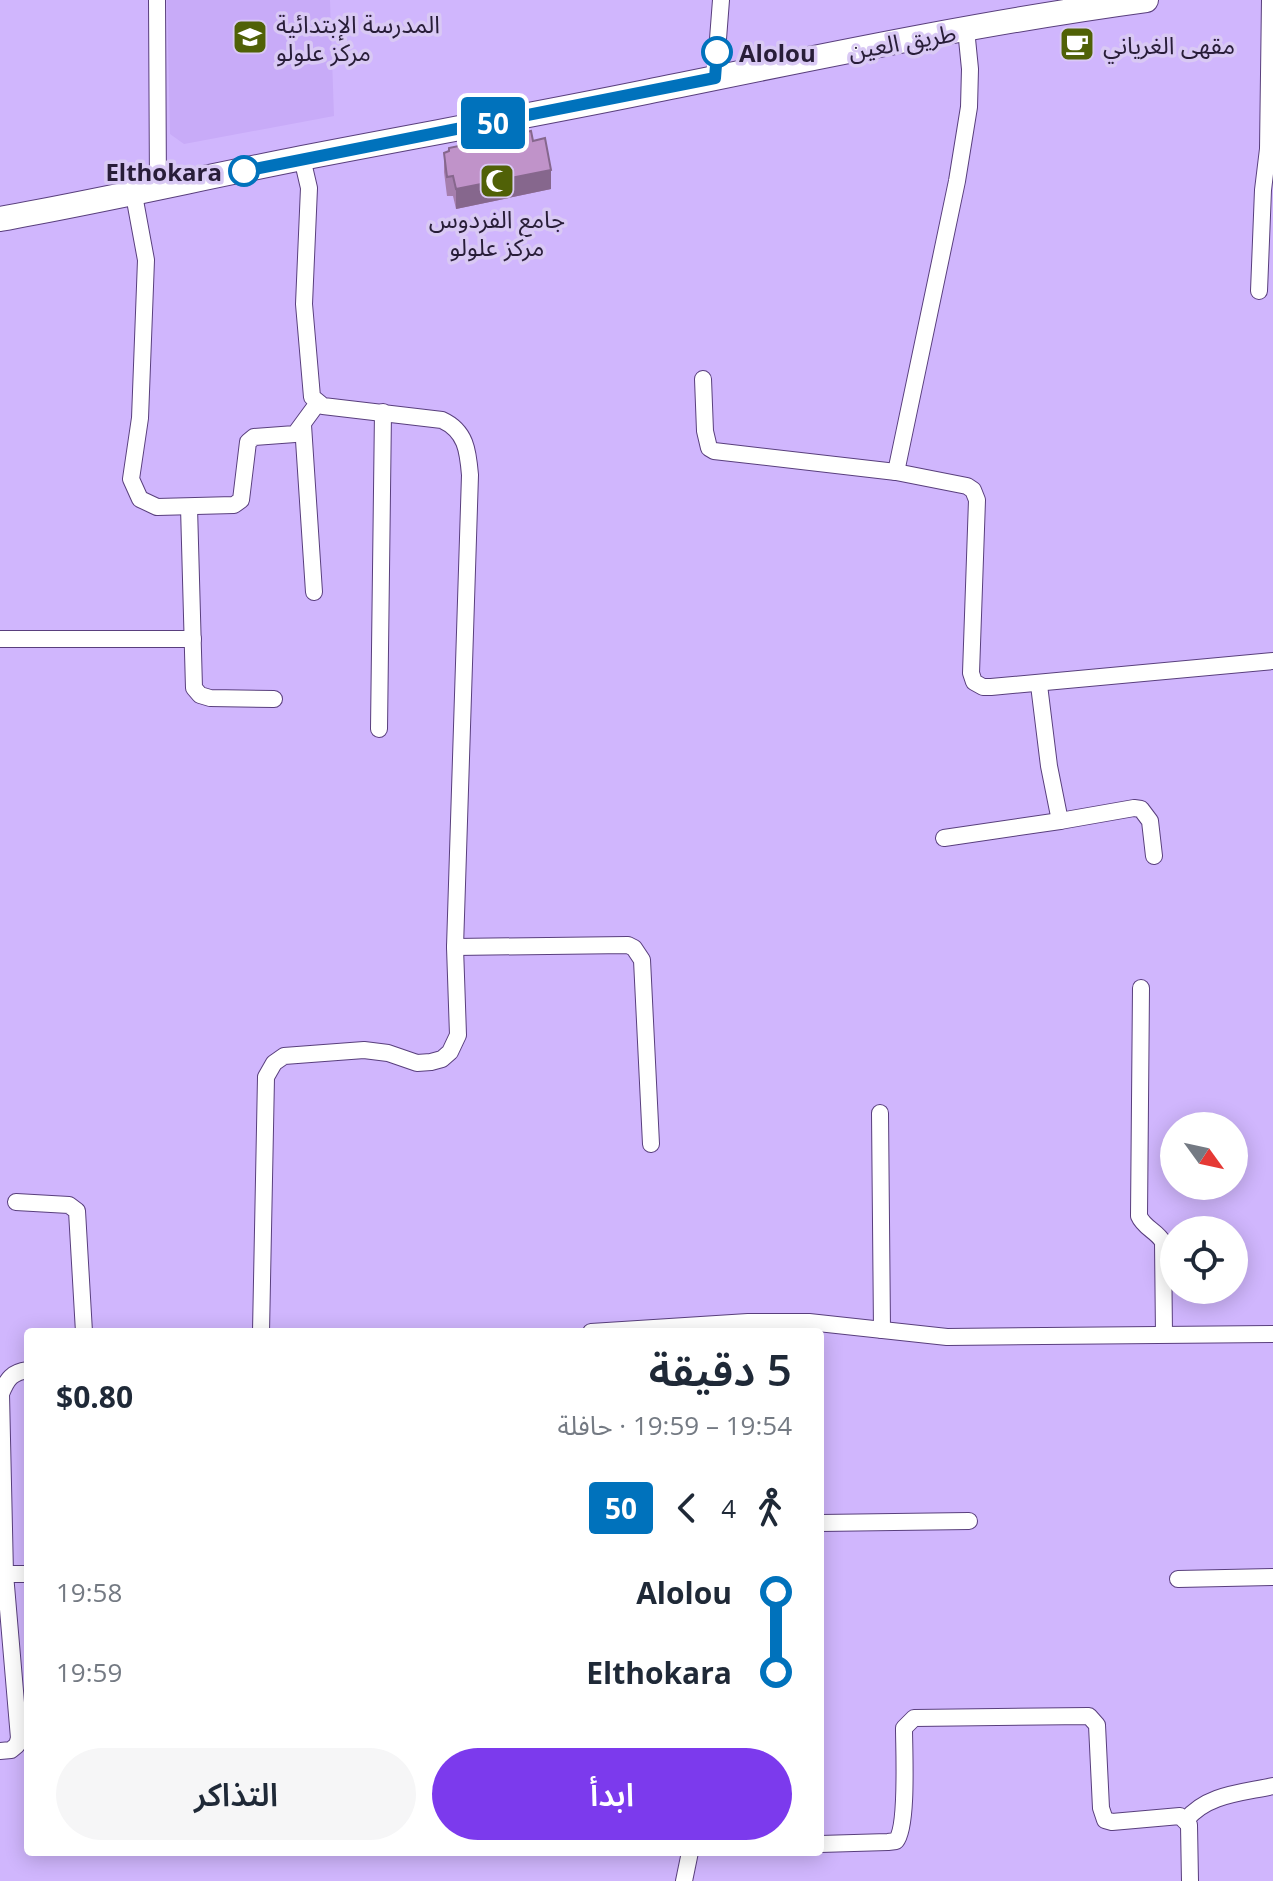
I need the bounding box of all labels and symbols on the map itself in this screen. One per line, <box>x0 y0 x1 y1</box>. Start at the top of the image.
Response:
place label: المدرسة الإبتدائية مركز علولو <box>276 7 440 68</box>
street label: طريق العين <box>846 15 958 67</box>
school or university icon: المدرسة الإبتدائية مركز علولو <box>231 18 269 56</box>
cafe icon: مقهى الغرياني <box>1058 25 1096 63</box>
place label: مقهى الغرياني <box>1103 28 1235 64</box>
place label: Alolou <box>739 36 816 69</box>
marker: Alolou <box>702 37 732 67</box>
line badge: 50 <box>457 97 529 149</box>
place label: Elthokara <box>105 155 222 188</box>
marker: Elthokara <box>229 156 259 186</box>
mosque icon: جامع الفردوس مركز علولو <box>478 162 516 200</box>
place label: جامع الفردوس مركز علولو <box>429 202 565 263</box>
north arrow <box>1160 1112 1248 1200</box>

